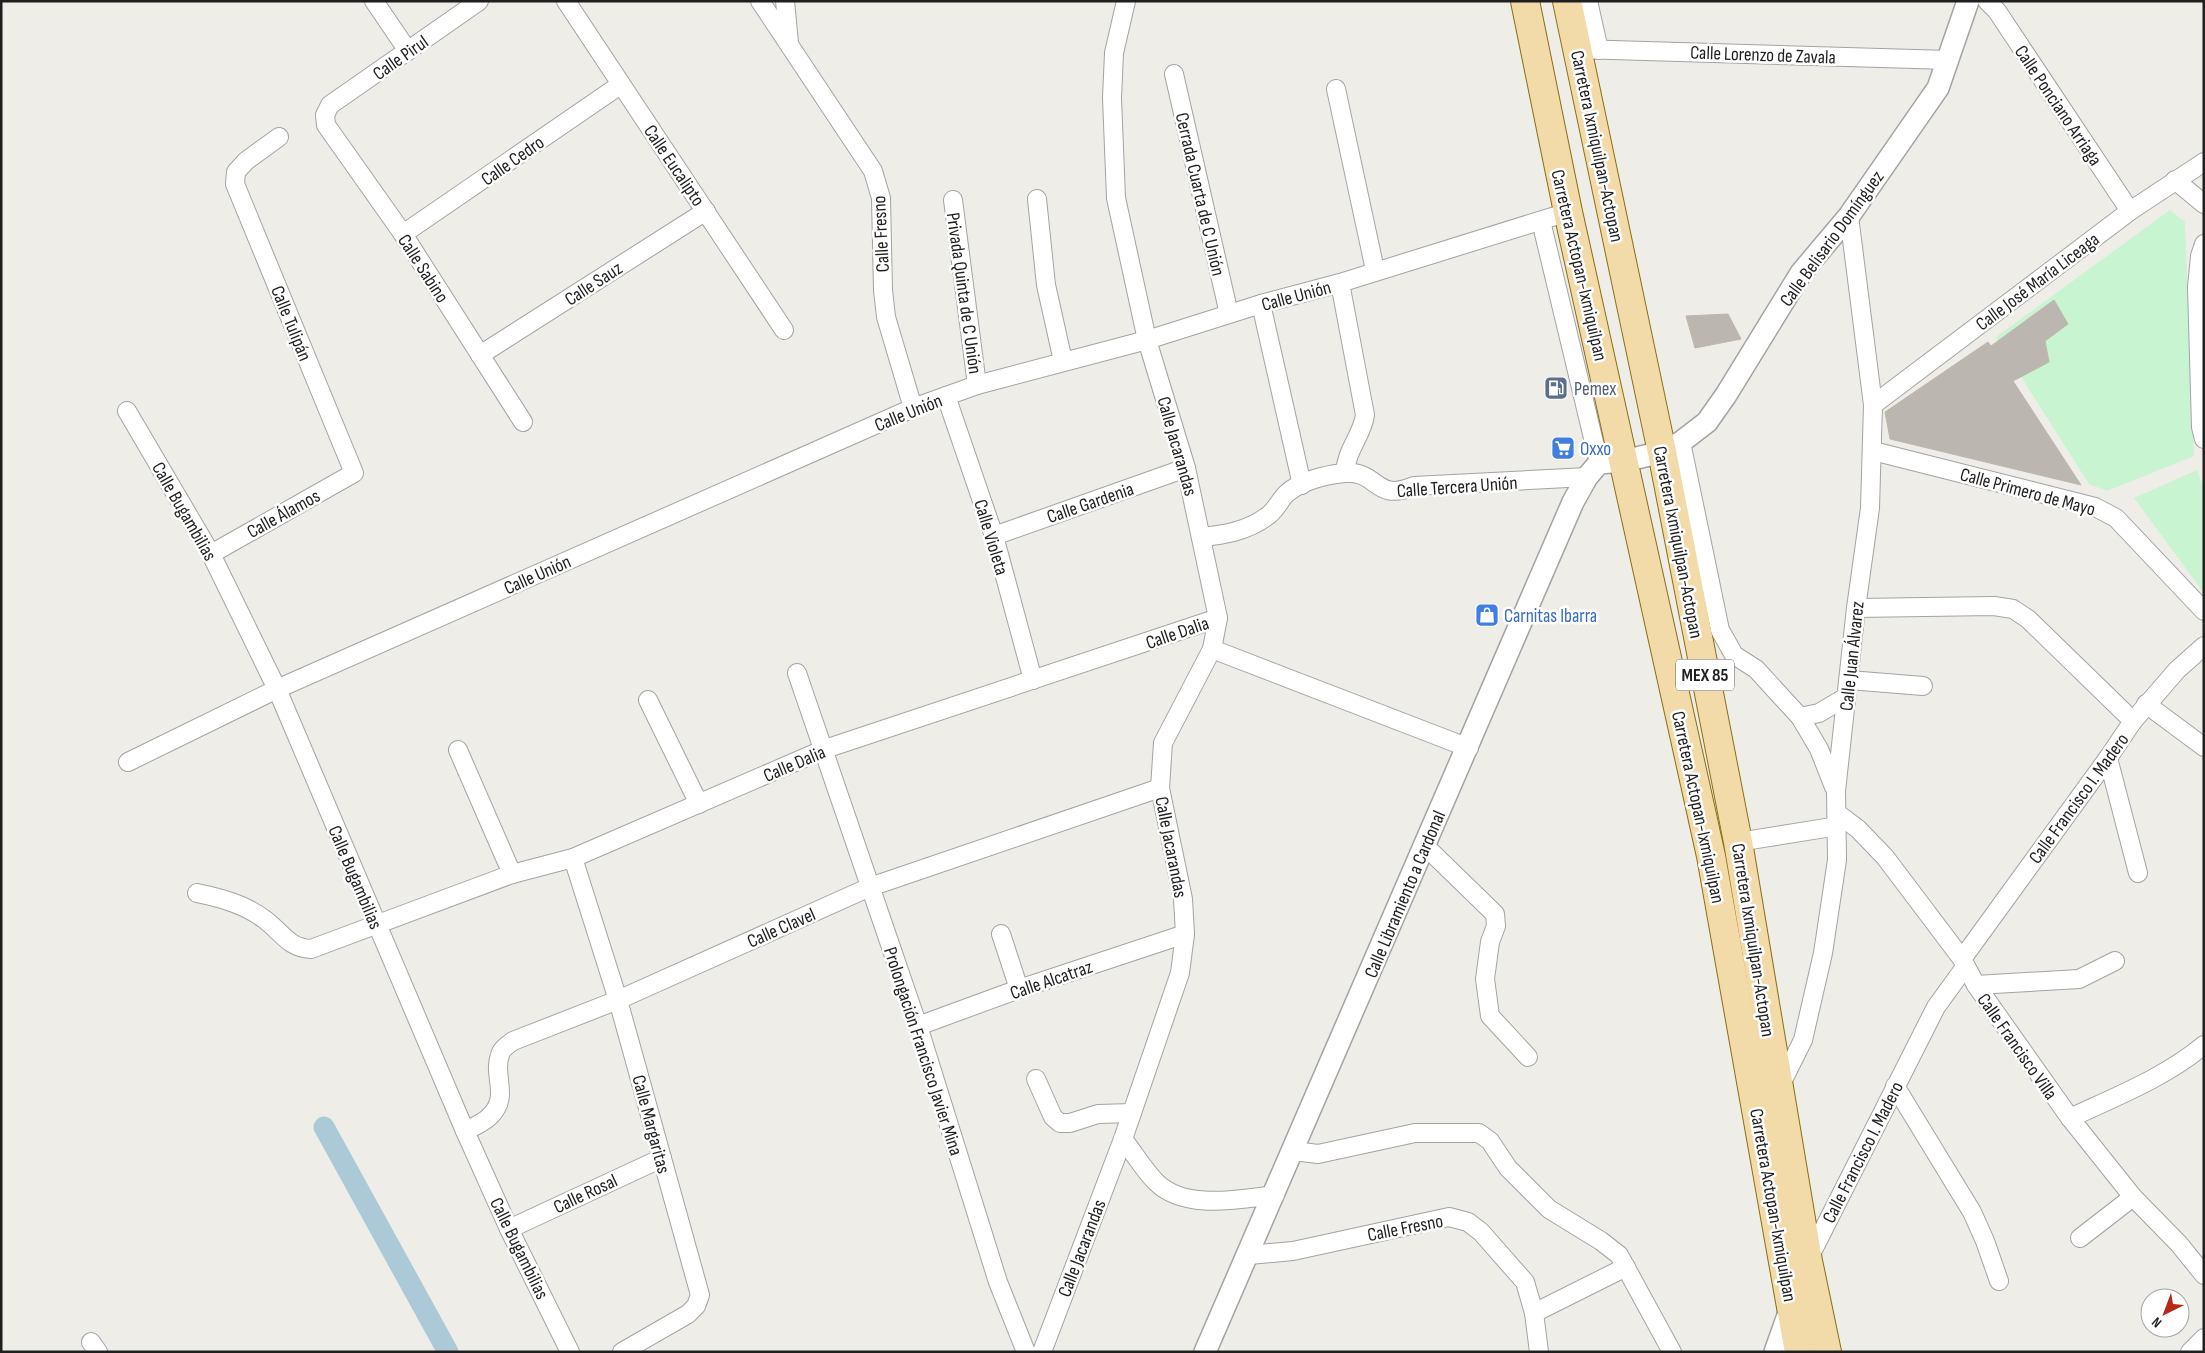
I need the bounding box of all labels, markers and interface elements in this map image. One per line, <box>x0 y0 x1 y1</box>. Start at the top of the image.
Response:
street label: Calle Pirul <box>369 31 433 86</box>
street label: Calle Lorenzo de Zavala <box>1690 41 1836 70</box>
street label: Calle Ponciano Arriaga <box>2009 41 2107 170</box>
street label: Carretera Ixmiquilpan-Actopan <box>1565 48 1628 244</box>
street label: Cerrada Cuarta de C Unión <box>1170 110 1230 278</box>
street label: Calle Eucalipto <box>638 121 709 211</box>
street label: Calle Cedro <box>477 131 549 191</box>
street label: Calle Belisario Domínguez <box>1775 166 1889 311</box>
street label: Carretera Actopan-Ixmiquilpan <box>1545 167 1612 363</box>
street label: Calle Fresno <box>868 195 895 273</box>
street label: Privada Quinta de C Unión <box>941 211 986 375</box>
street label: Calle José María Liceaga <box>1972 228 2104 336</box>
street label: Calle Sabino <box>392 230 453 307</box>
street label: Calle Sauz <box>561 257 627 311</box>
street label: Calle Unión <box>1259 276 1334 317</box>
street label: Calle Tulipán <box>265 283 316 364</box>
fuel station icon: Pemex <box>1543 375 1569 401</box>
place label: Pemex <box>1574 378 1616 401</box>
street label: Calle Unión <box>871 389 946 437</box>
street label: Calle Jacarandas <box>1151 394 1202 499</box>
supermarket icon: Oxxo <box>1550 435 1576 461</box>
place label: Oxxo <box>1580 438 1611 461</box>
street label: Carretera Ixmiquilpan-Actopan <box>1648 444 1707 640</box>
street label: Calle Bugambilias <box>146 458 221 565</box>
street label: Calle Primero de Mayo <box>1958 463 2098 522</box>
street label: Calle Tercera Unión <box>1396 472 1518 503</box>
street label: Calle Gardenia <box>1044 478 1137 529</box>
street label: Calle Álamos <box>243 485 324 544</box>
street label: Calle Violeta <box>968 497 1013 578</box>
street label: Calle Unión <box>500 550 575 600</box>
street label: Calle Juan Álvarez <box>1835 600 1870 712</box>
shop icon: Carnitas Ibarra <box>1474 602 1500 628</box>
place label: Carnitas Ibarra <box>1504 605 1597 628</box>
street label: Calle Dalia <box>1143 612 1212 655</box>
road number: MEX 85 <box>1676 660 1734 690</box>
street label: Carretera Actopan-Ixmiquilpan <box>1666 709 1729 905</box>
street label: Calle Francisco I. Madero <box>2024 729 2134 869</box>
street label: Calle Dalia <box>760 741 829 788</box>
street label: Calle Jacarandas <box>1149 795 1192 900</box>
street label: Calle Libramiento a Cardonal <box>1360 807 1451 982</box>
street label: Calle Bugambilias <box>323 822 387 933</box>
street label: Carretera Ixmiquilpan-Actopan <box>1726 842 1779 1039</box>
street label: Calle Clavel <box>744 903 819 954</box>
street label: Prolongación Francisco Javier Mina <box>878 944 967 1159</box>
street label: Calle Alcatraz <box>1007 956 1096 1005</box>
street label: Calle Francisco Villa <box>1972 989 2062 1104</box>
street label: Calle Margaritas <box>626 1073 675 1176</box>
street label: Calle Francisco I. Madero <box>1818 1078 1909 1227</box>
street label: Carretera Actopan-Ixmiquilpan <box>1744 1107 1801 1304</box>
street label: Calle Rosal <box>550 1170 621 1219</box>
street label: Calle Bugambilias <box>484 1194 553 1303</box>
street label: Calle Jacarandas <box>1053 1196 1112 1300</box>
street label: Calle Fresno <box>1365 1210 1445 1247</box>
north arrow <box>2140 1288 2190 1338</box>
text: N <box>2148 1313 2165 1331</box>

